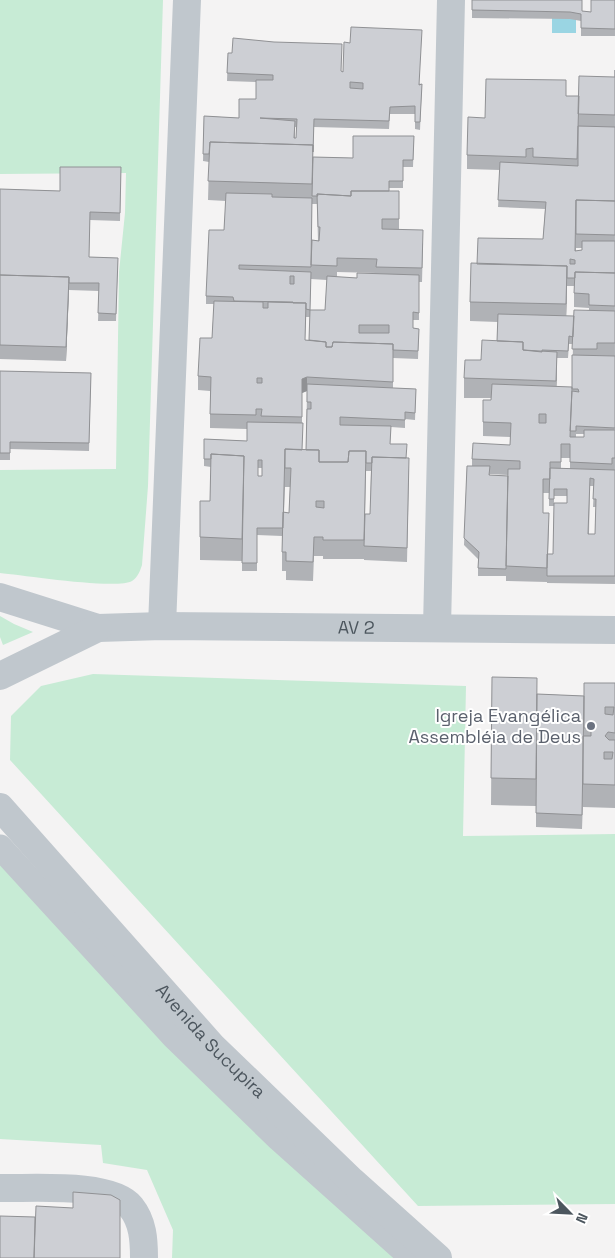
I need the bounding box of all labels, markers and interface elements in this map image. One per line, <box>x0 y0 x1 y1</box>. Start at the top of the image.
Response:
street label: AV 2 <box>338 616 375 639</box>
place label: Igreja Evangélica Assembléia de Deus <box>409 704 581 748</box>
marker: Igreja Evangélica Assembléia de Deus <box>585 720 597 732</box>
street label: Avenida Sucupira <box>151 979 271 1103</box>
north arrow <box>545 1188 595 1238</box>
text: N <box>572 1210 592 1226</box>

